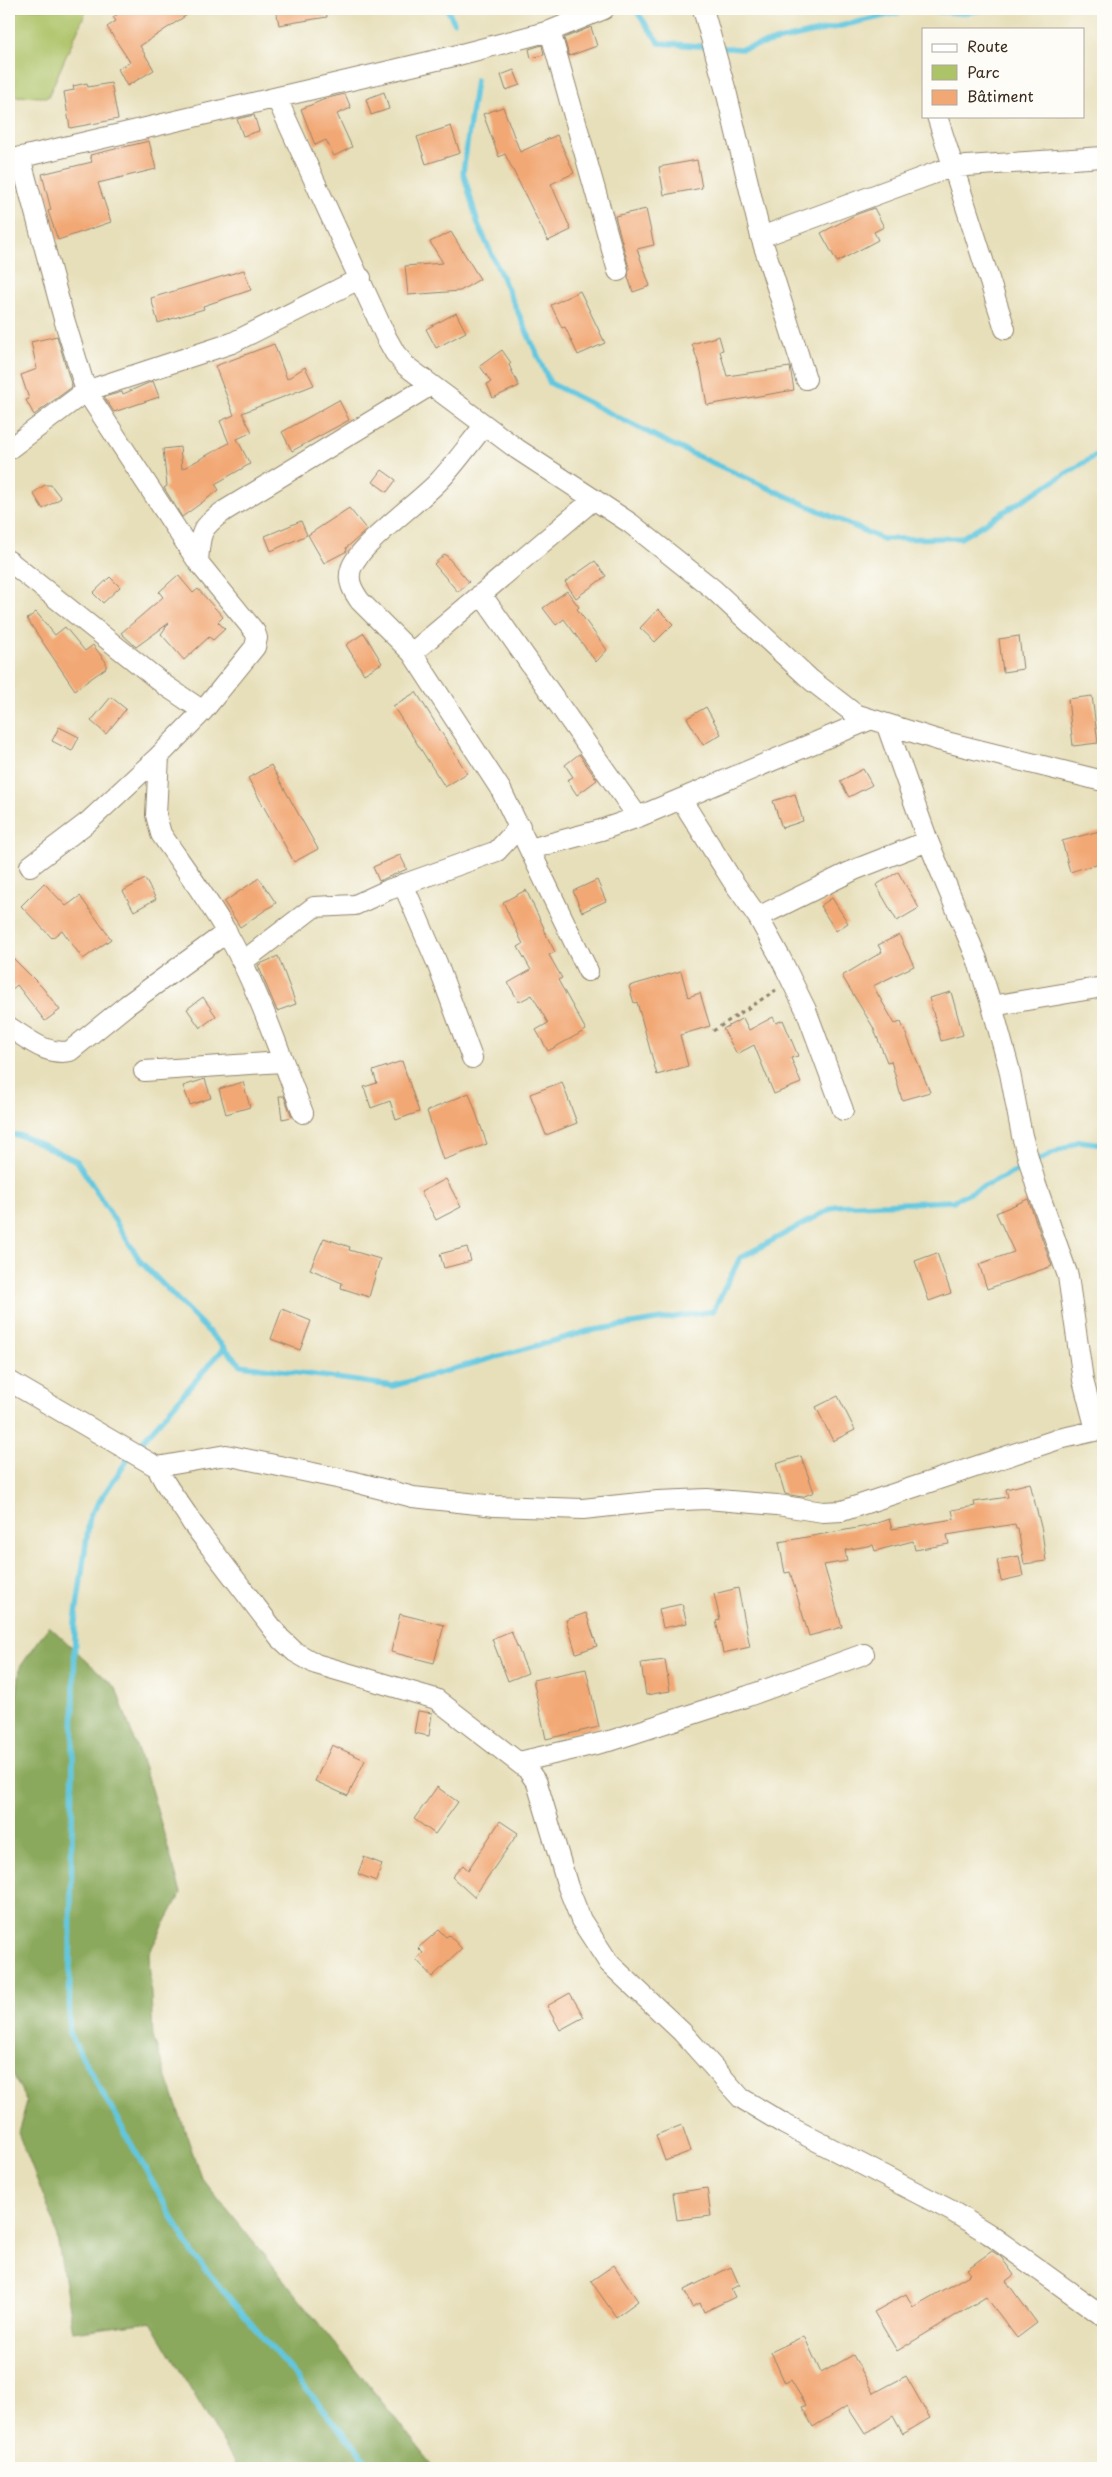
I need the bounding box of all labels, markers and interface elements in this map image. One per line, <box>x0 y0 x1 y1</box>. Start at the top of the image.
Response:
legend <box>922 28 1084 118</box>
text: Route <box>967 34 1008 57</box>
text: Parc <box>967 60 1000 83</box>
text: Bâtiment <box>967 84 1034 107</box>

